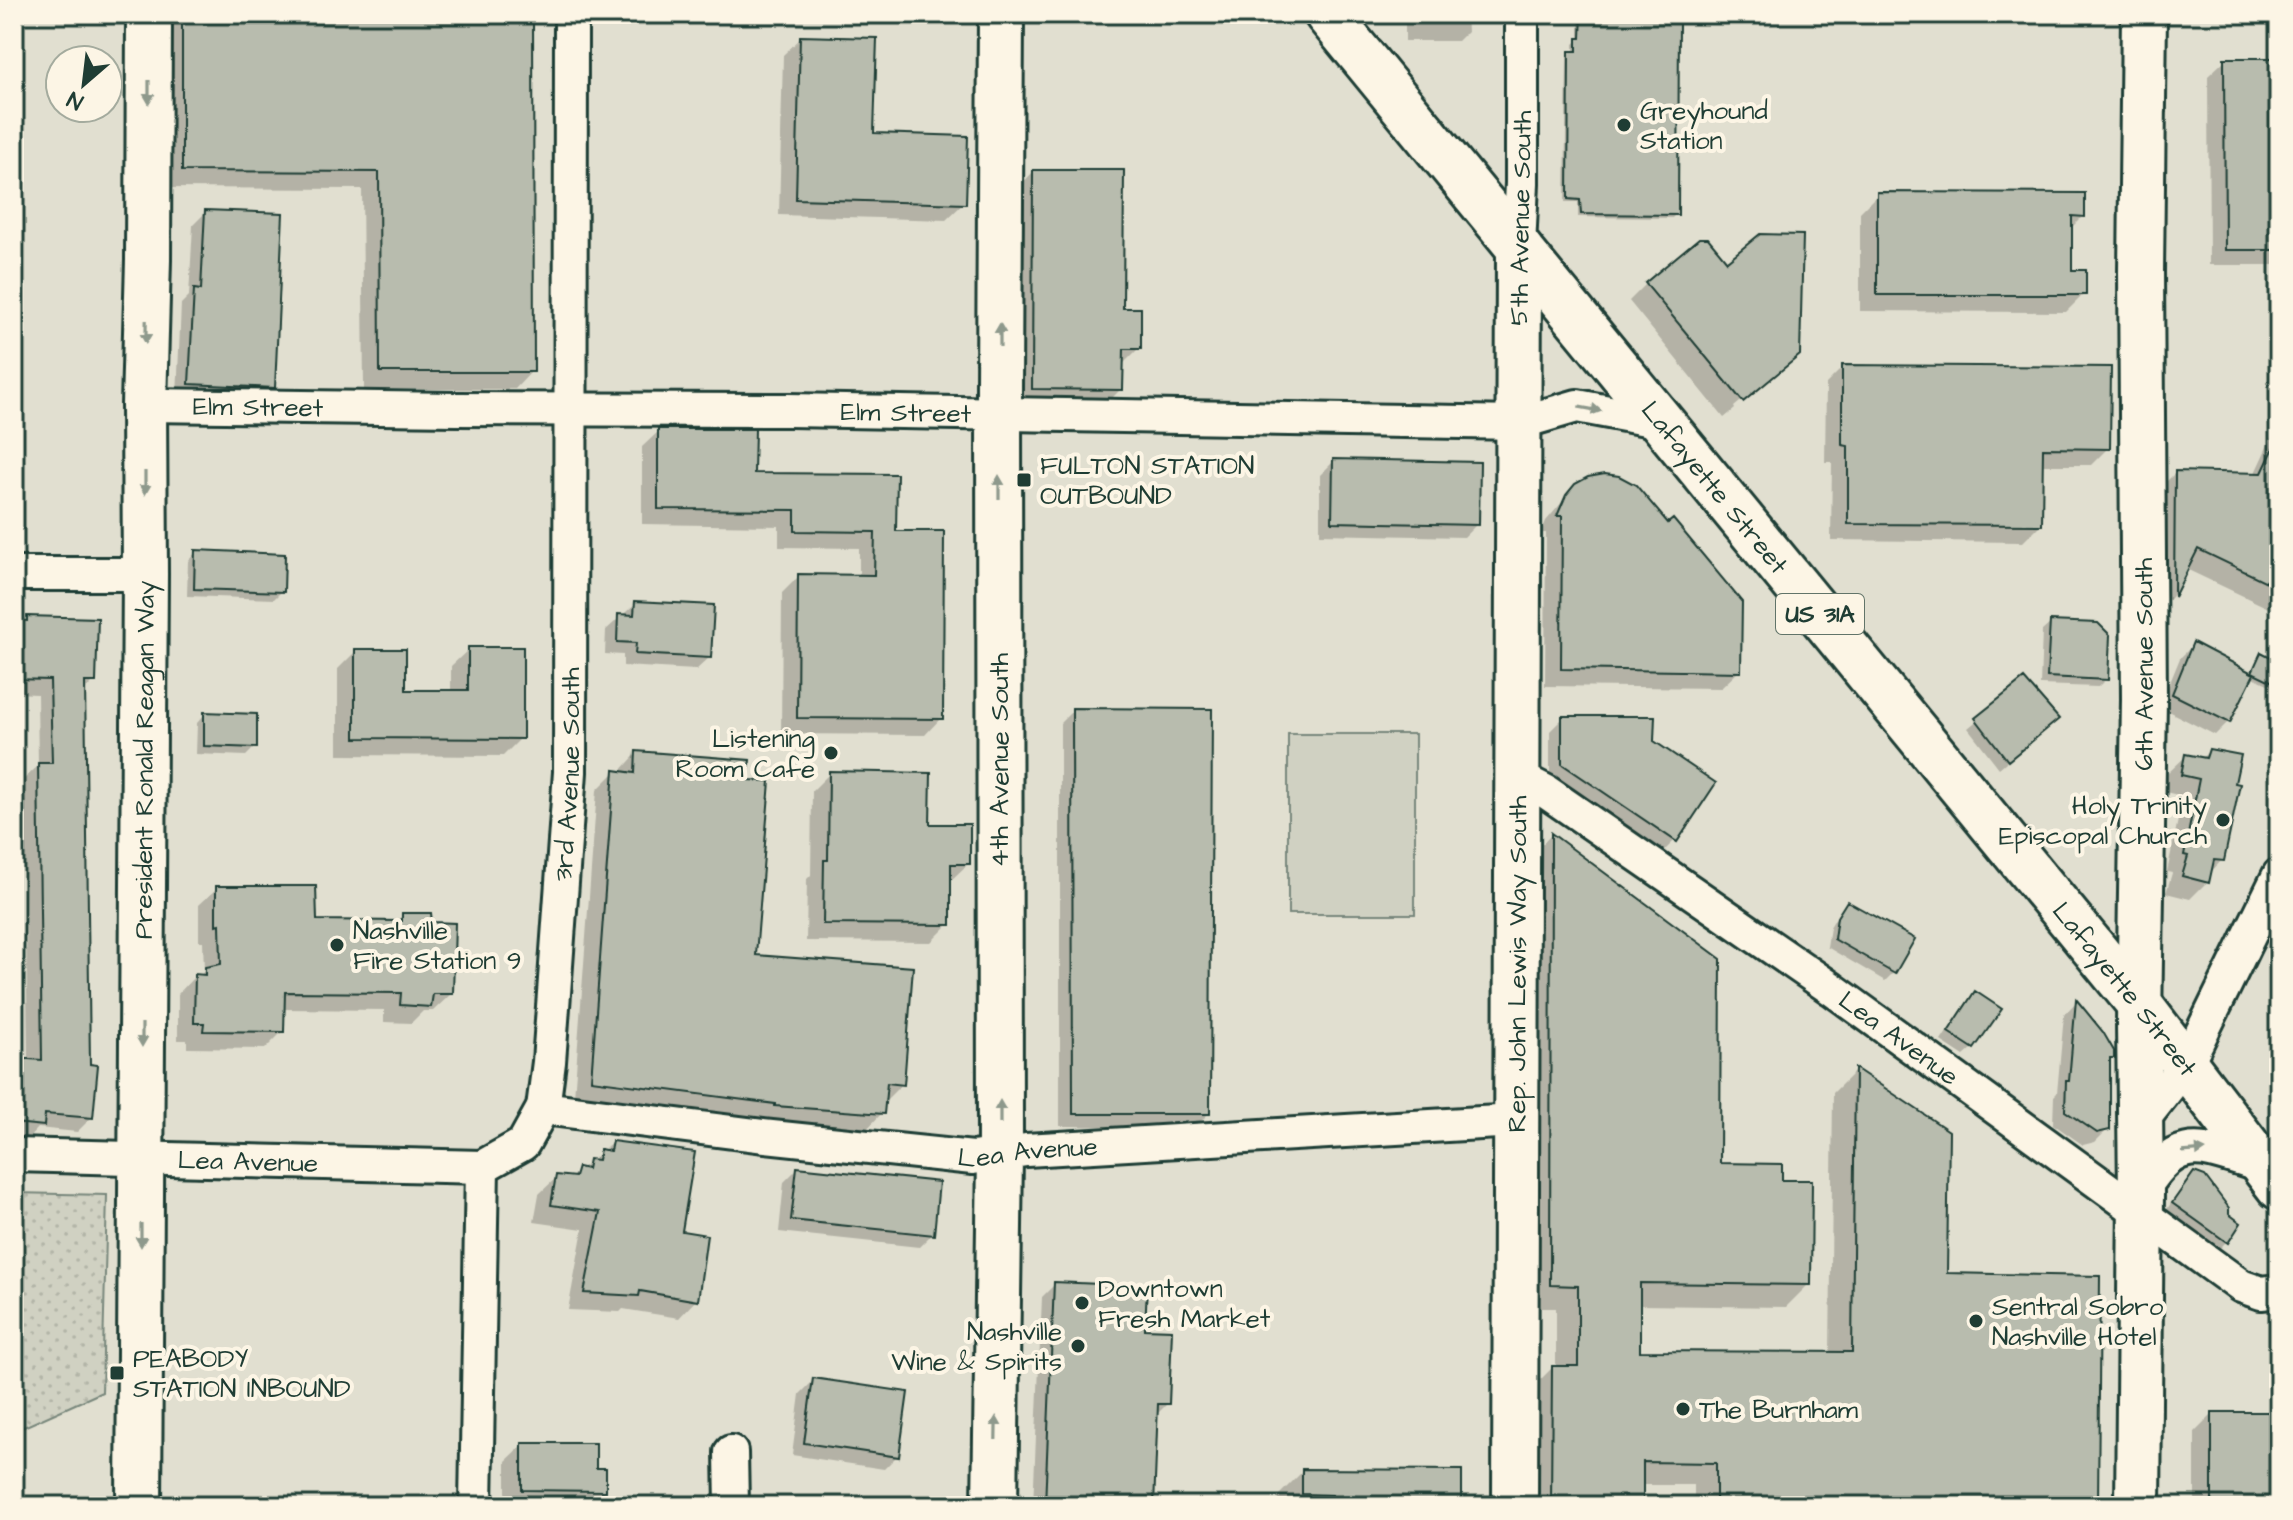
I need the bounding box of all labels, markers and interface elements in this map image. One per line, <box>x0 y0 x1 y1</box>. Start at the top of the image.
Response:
north arrow <box>44 44 124 124</box>
one-way arrow <box>143 80 155 105</box>
text: N <box>62 83 89 117</box>
place label: Greyhound Station <box>1640 93 1768 159</box>
street label: 5th Avenue South <box>1501 110 1541 326</box>
marker: Greyhound Station <box>1615 116 1633 134</box>
one-way arrow <box>140 320 152 345</box>
one-way arrow <box>993 322 1006 347</box>
street label: Elm Street <box>193 389 324 426</box>
street label: Elm Street <box>840 394 972 432</box>
street label: Lafayette Street <box>1633 394 1797 582</box>
one-way arrow <box>1577 403 1602 415</box>
place label: FULTON STATION OUTBOUND <box>1040 448 1254 514</box>
one-way arrow <box>139 471 151 496</box>
marker: FULTON STATION OUTBOUND <box>1015 471 1033 489</box>
one-way arrow <box>993 474 1005 499</box>
street label: 6th Avenue South <box>2126 557 2163 771</box>
street label: President Ronald Reagan Way <box>126 581 166 939</box>
road number: US 31A <box>1776 594 1864 634</box>
street label: 4th Avenue South <box>982 653 1018 867</box>
street label: 3rd Avenue South <box>545 667 589 883</box>
place label: Listening Room Cafe <box>675 721 815 787</box>
marker: Listening Room Cafe <box>822 744 840 762</box>
place label: Holy Trinity Episcopal Church <box>1999 788 2207 854</box>
street label: Rep. John Lewis Way South <box>1499 795 1538 1132</box>
marker: Holy Trinity Episcopal Church <box>2214 811 2232 829</box>
street label: Lafayette Street <box>2044 895 2206 1085</box>
place label: Nashville Fire Station 9 <box>353 913 522 979</box>
marker: Nashville Fire Station 9 <box>328 936 346 954</box>
street label: Lea Avenue <box>1831 983 1966 1094</box>
one-way arrow <box>136 1023 148 1048</box>
one-way arrow <box>994 1099 1006 1124</box>
street label: Lea Avenue <box>956 1129 1099 1177</box>
street label: Lea Avenue <box>177 1142 318 1182</box>
one-way arrow <box>2181 1144 2206 1157</box>
one-way arrow <box>134 1223 147 1248</box>
place label: Downtown Fresh Market <box>1098 1271 1271 1337</box>
place label: Sentral Sobro Nashville Hotel <box>1992 1289 2164 1355</box>
marker: Downtown Fresh Market <box>1073 1294 1091 1312</box>
marker: Sentral Sobro Nashville Hotel <box>1967 1312 1985 1330</box>
place label: Nashville Wine & Spirits <box>891 1314 1062 1380</box>
marker: Nashville Wine & Spirits <box>1069 1337 1087 1355</box>
place label: PEABODY STATION INBOUND <box>133 1341 351 1407</box>
marker: PEABODY STATION INBOUND <box>108 1364 126 1382</box>
place label: The Burnham <box>1699 1392 1859 1428</box>
marker: The Burnham <box>1674 1400 1692 1418</box>
one-way arrow <box>990 1415 1002 1440</box>

